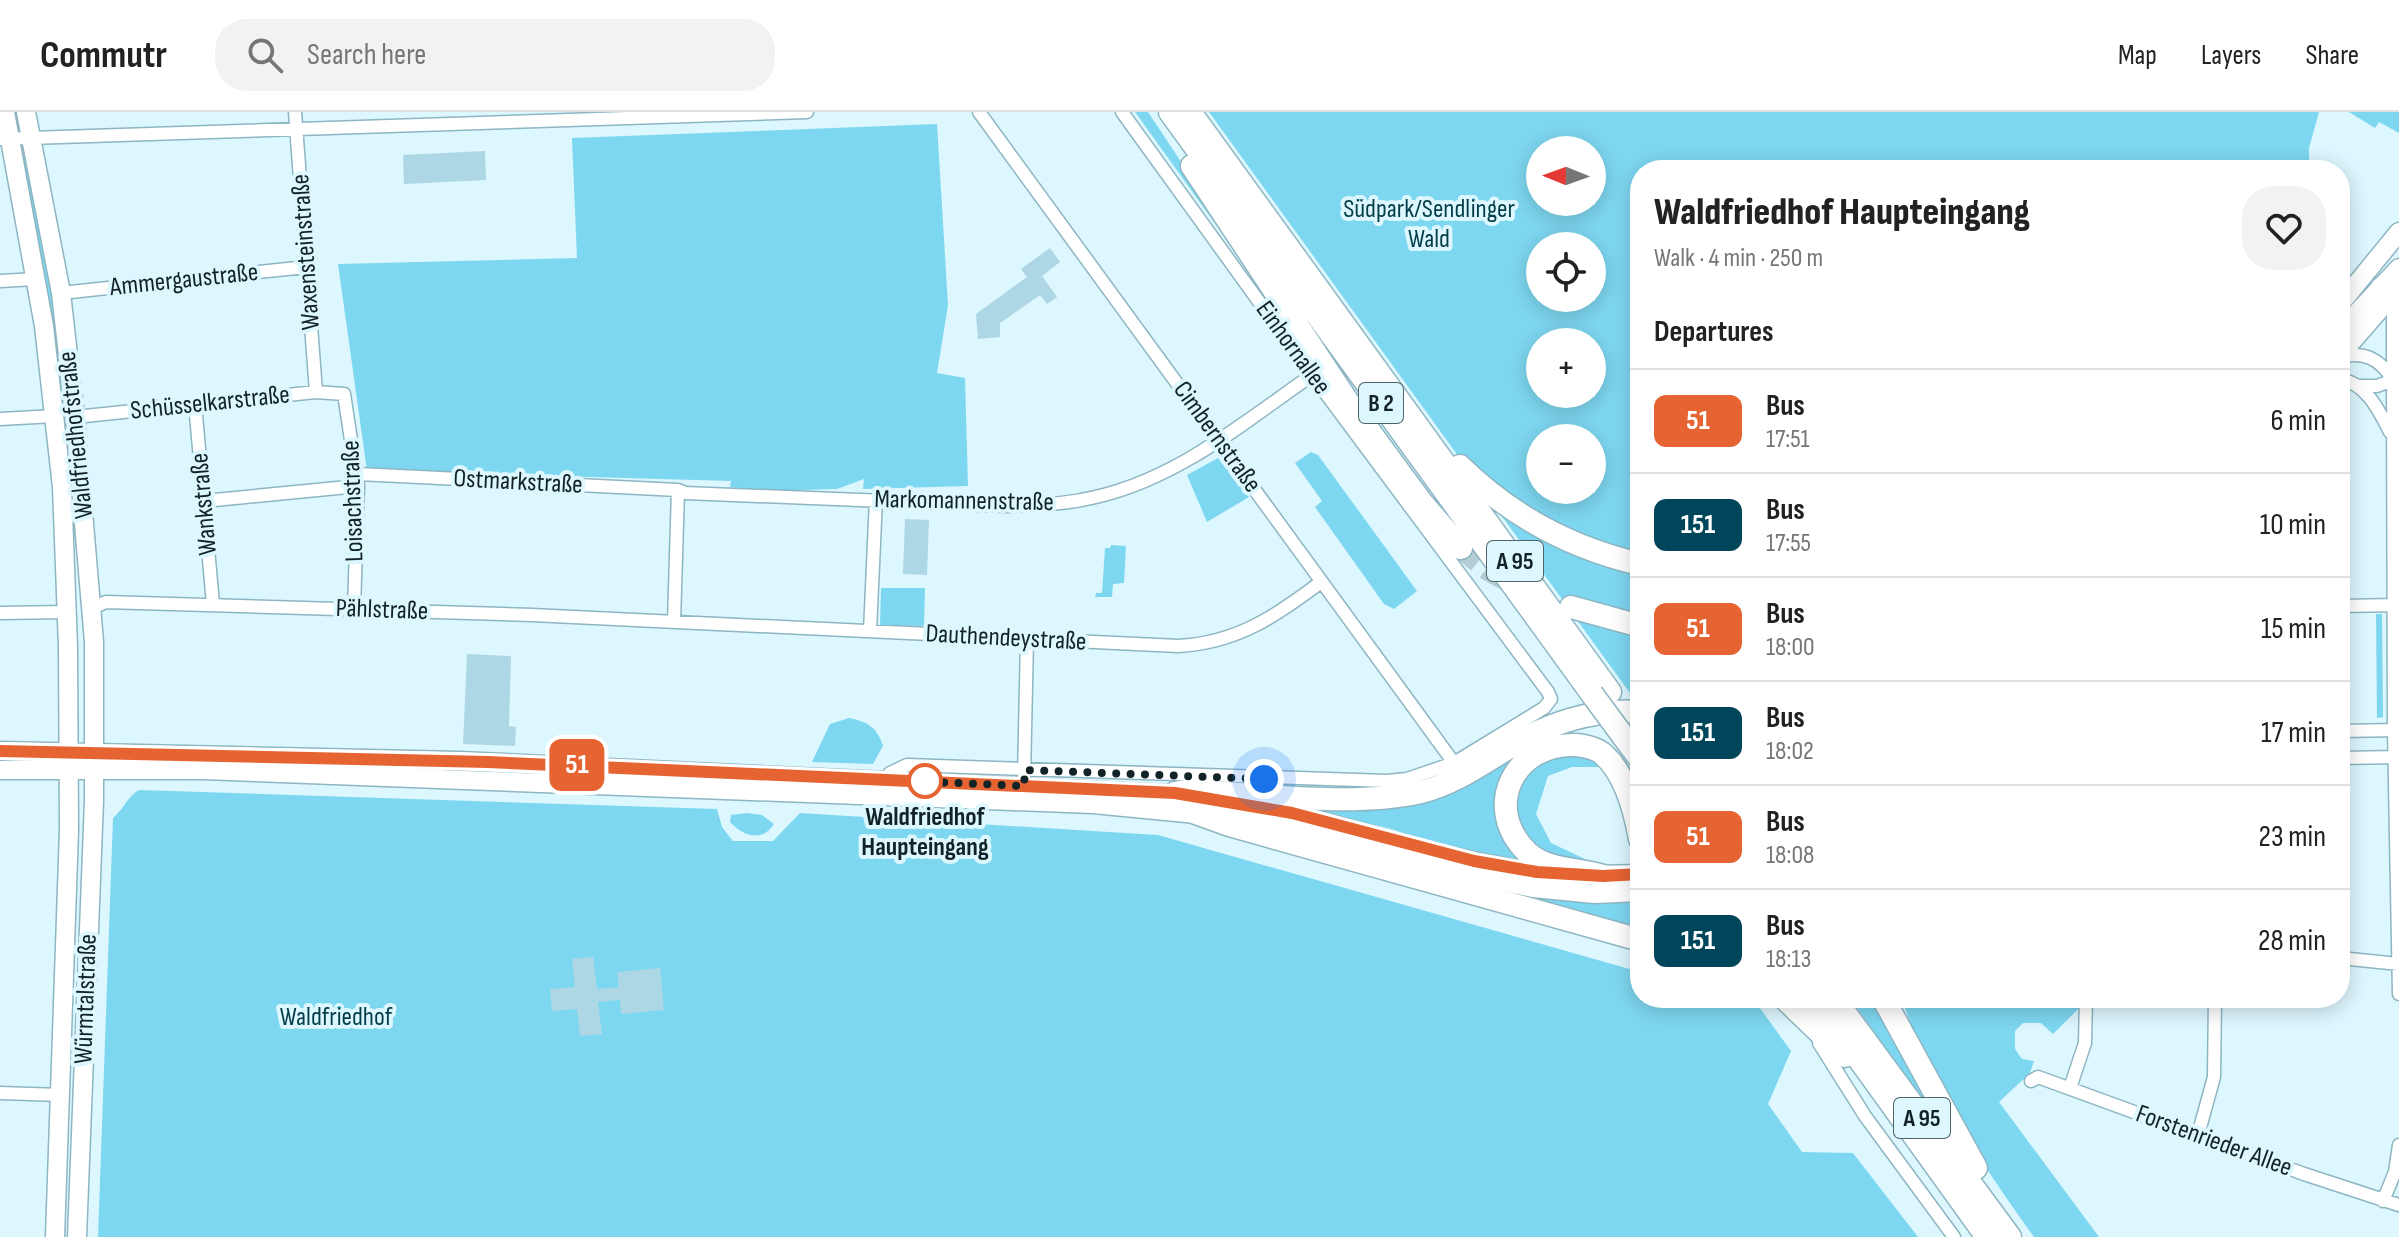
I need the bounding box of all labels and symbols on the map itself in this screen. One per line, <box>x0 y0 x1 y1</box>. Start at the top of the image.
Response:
north arrow <box>1526 136 1606 216</box>
street label: Waxensteinstraße <box>285 173 327 331</box>
park label: Südpark/Sendlinger Wald <box>1343 194 1515 255</box>
street label: Ammergaustraße <box>107 257 260 303</box>
street label: Einhornallee <box>1249 295 1337 401</box>
street label: Waldfriedhofstraße <box>52 350 100 520</box>
street label: Cimbernstraße <box>1166 375 1268 499</box>
street label: Schüsselkarstraße <box>129 379 291 427</box>
road number: B 2 <box>1359 383 1403 423</box>
street label: Loisachstraße <box>335 440 371 562</box>
street label: Wankstraße <box>184 452 224 556</box>
street label: Ostmarkstraße <box>453 463 583 501</box>
street label: Markomannenstraße <box>874 484 1054 518</box>
road number: A 95 <box>1487 541 1543 581</box>
street label: Pählstraße <box>335 593 429 627</box>
street label: Dauthendeystraße <box>925 618 1087 658</box>
line badge: 51 <box>541 739 613 791</box>
your location <box>1244 759 1284 799</box>
marker: Waldfriedhof Haupteingang <box>908 764 942 798</box>
place label: Waldfriedhof Haupteingang <box>861 802 989 863</box>
street label: Würmtalstraße <box>68 933 104 1065</box>
park label: Waldfriedhof <box>280 1002 393 1033</box>
road number: A 95 <box>1894 1098 1950 1138</box>
street label: Forstenrieder Allee <box>2132 1098 2296 1184</box>

